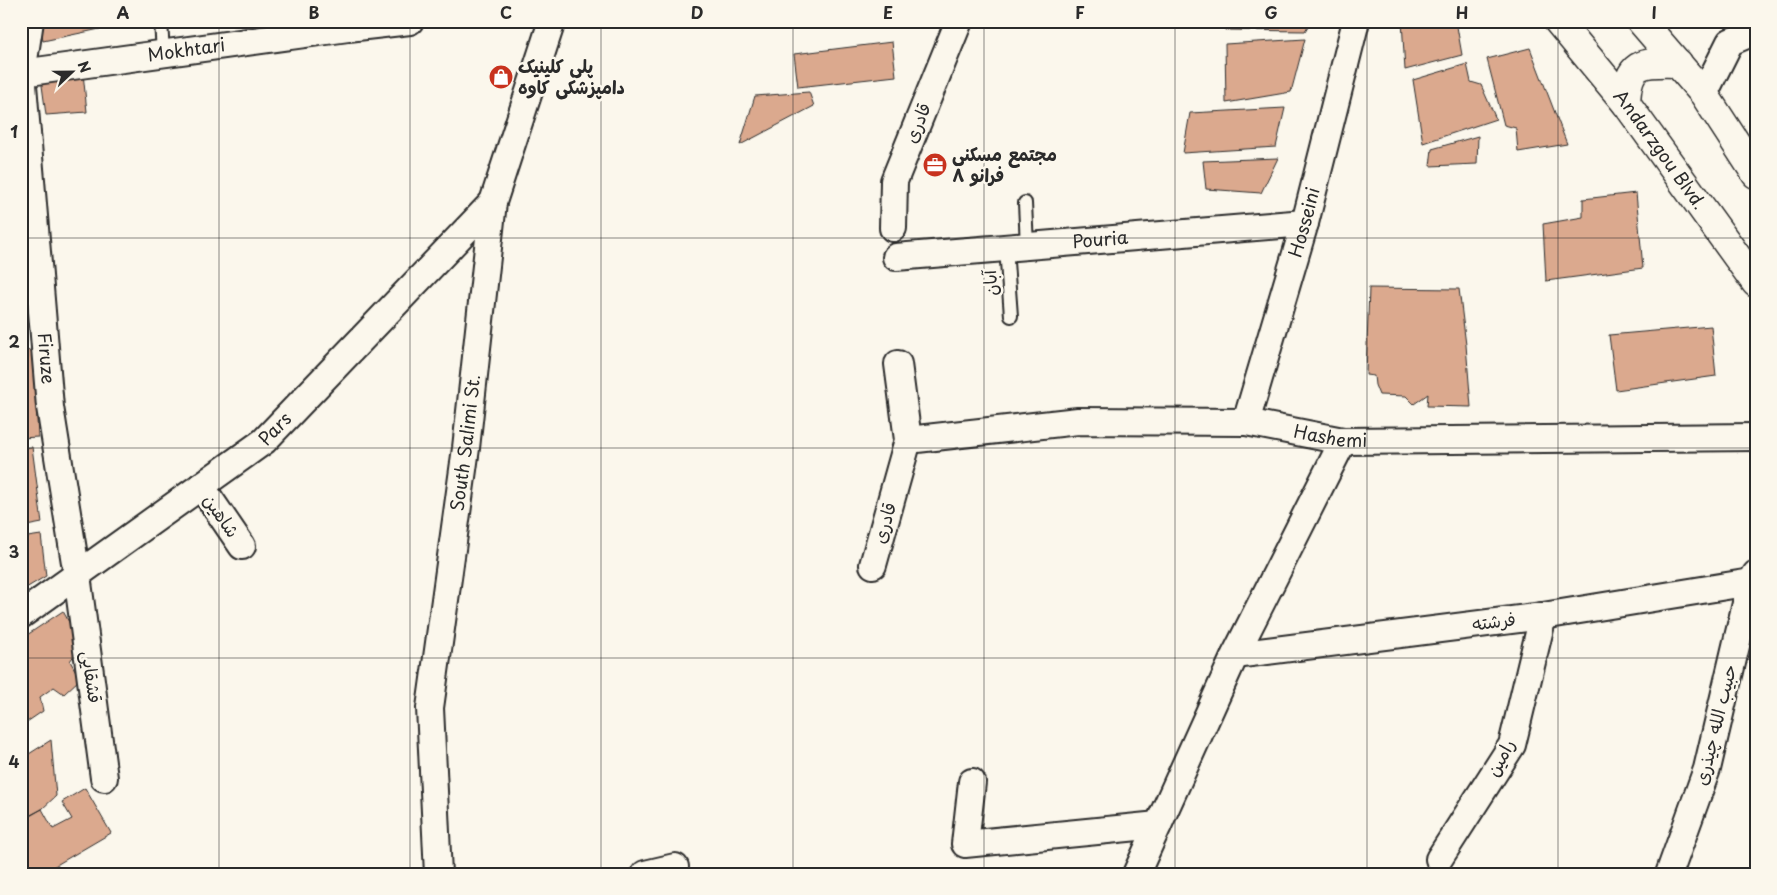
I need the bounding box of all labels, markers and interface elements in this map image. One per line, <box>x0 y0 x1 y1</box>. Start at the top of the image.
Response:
text: A <box>117 0 130 24</box>
text: B <box>309 0 320 24</box>
text: C <box>500 0 512 24</box>
text: D <box>691 0 703 24</box>
text: E <box>883 0 893 24</box>
text: F <box>1075 0 1085 24</box>
text: G <box>1264 0 1278 24</box>
text: H <box>1456 0 1468 24</box>
text: I <box>1651 0 1657 24</box>
street label: Mokhtari <box>146 30 227 68</box>
north arrow <box>48 48 98 98</box>
place label: پلی کلینیک دامپزشکی کاوه <box>518 52 625 100</box>
text: N <box>73 58 96 76</box>
shop icon: پلی کلینیک دامپزشکی کاوه <box>488 64 514 90</box>
street label: Andarzgou Blvd. <box>1608 83 1714 214</box>
street label: قادری <box>896 98 937 147</box>
text: 1 <box>10 119 18 143</box>
place label: مجتمع مسکنی فرانو ۸ <box>952 140 1057 188</box>
office icon: مجتمع مسکنی فرانو ۸ <box>922 152 948 178</box>
street label: Hosseini <box>1281 184 1326 260</box>
street label: Pouria <box>1071 223 1130 254</box>
street label: آبان <box>975 267 1004 297</box>
text: 2 <box>8 329 20 353</box>
street label: Firuze <box>32 332 63 385</box>
street label: South Salimi St. <box>442 373 486 512</box>
street label: Pars <box>251 405 297 451</box>
street label: Hashemi <box>1291 417 1367 453</box>
street label: شاهین <box>197 488 247 543</box>
street label: قادری <box>865 499 902 546</box>
text: 3 <box>9 539 19 563</box>
street label: فرشته <box>1470 604 1517 637</box>
street label: قشقایی <box>75 649 110 705</box>
street label: حبیب الله چیذری <box>1686 661 1743 788</box>
street label: رامین <box>1479 734 1521 781</box>
text: 4 <box>9 749 20 773</box>

